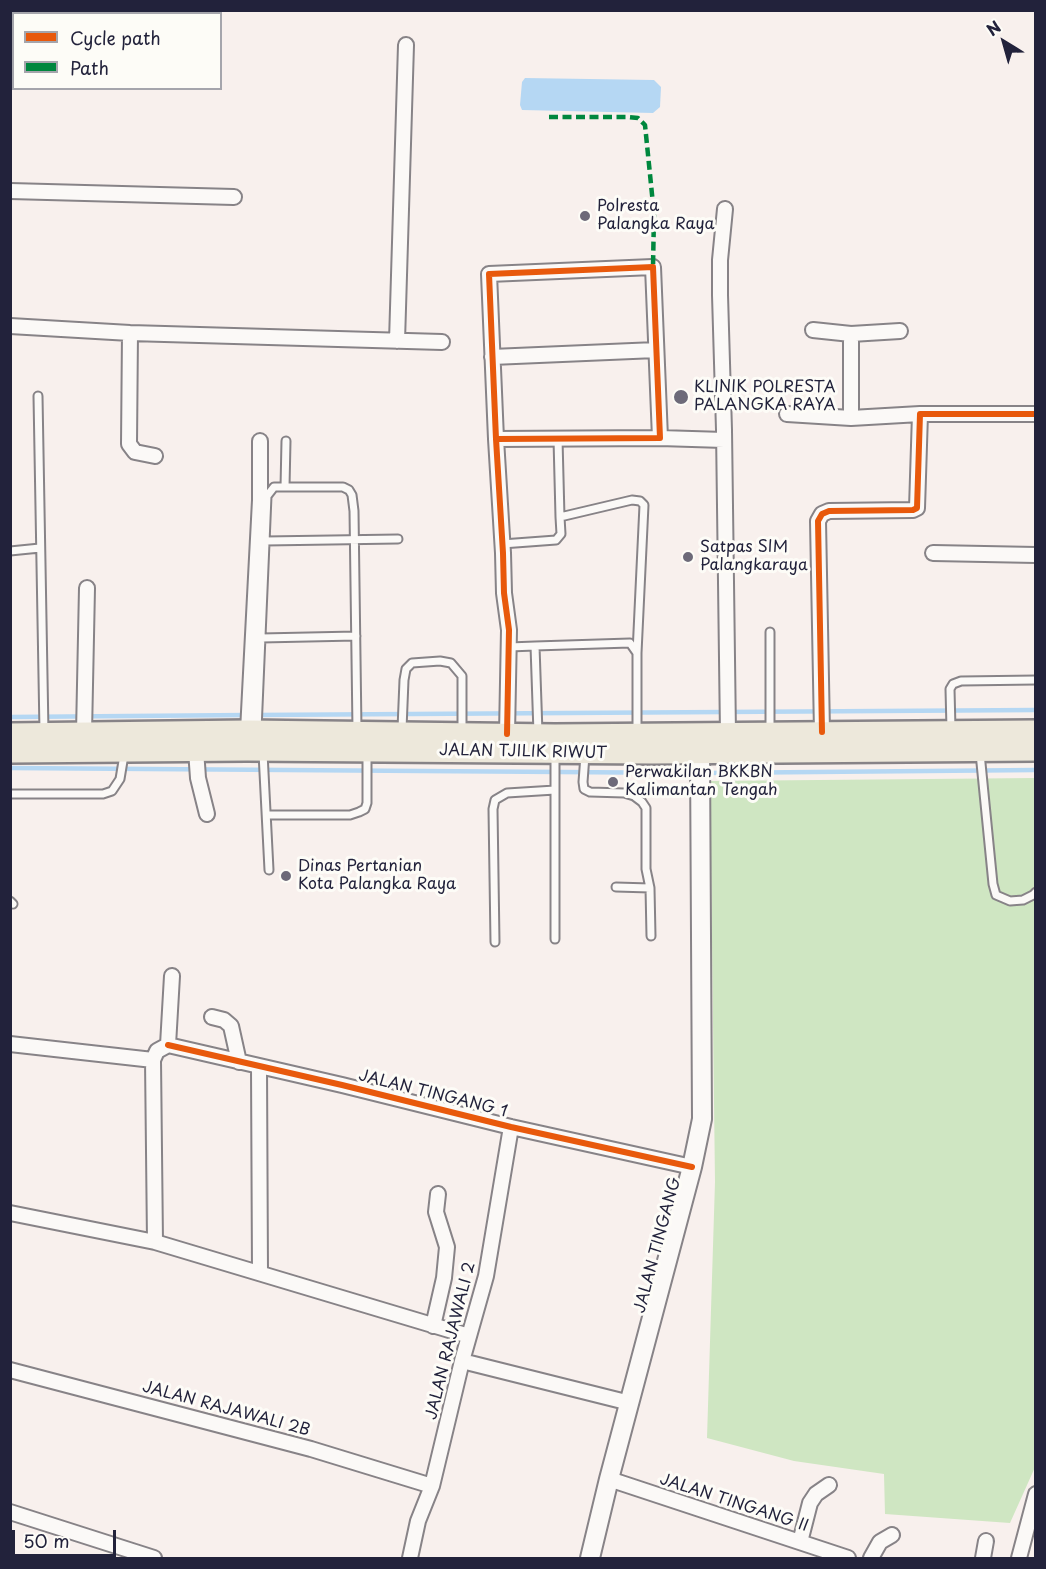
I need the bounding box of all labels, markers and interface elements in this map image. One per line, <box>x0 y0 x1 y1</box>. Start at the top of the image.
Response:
legend <box>12 12 222 90</box>
north arrow <box>974 12 1034 72</box>
text: N <box>981 14 1005 41</box>
text: Cycle path <box>70 24 161 51</box>
text: Path <box>70 54 109 81</box>
place label: Polresta Palangka Raya <box>597 197 715 235</box>
marker: Polresta Palangka Raya <box>578 209 592 223</box>
place label: KLINIK POLRESTA PALANGKA RAYA <box>694 378 836 416</box>
marker: KLINIK POLRESTA PALANGKA RAYA <box>672 388 690 406</box>
place label: Satpas SIM Palangkaraya <box>700 538 808 576</box>
marker: Satpas SIM Palangkaraya <box>681 550 695 564</box>
street label: JALAN TJILIK RIWUT <box>439 741 607 763</box>
place label: Perwakilan BKKBN Kalimantan Tengah <box>625 763 778 801</box>
marker: Perwakilan BKKBN Kalimantan Tengah <box>606 775 620 789</box>
place label: Dinas Pertanian Kota Palangka Raya <box>298 857 456 895</box>
marker: Dinas Pertanian Kota Palangka Raya <box>279 869 293 883</box>
street label: JALAN TINGANG 1 <box>357 1066 509 1122</box>
street label: JALAN TINGANG <box>631 1175 685 1315</box>
street label: JALAN RAJAWALI 2 <box>422 1260 480 1422</box>
street label: JALAN RAJAWALI 2B <box>140 1377 312 1441</box>
street label: JALAN TINGANG II <box>657 1470 811 1536</box>
scale bar <box>15 1518 118 1556</box>
text: 50 m <box>23 1527 70 1554</box>

